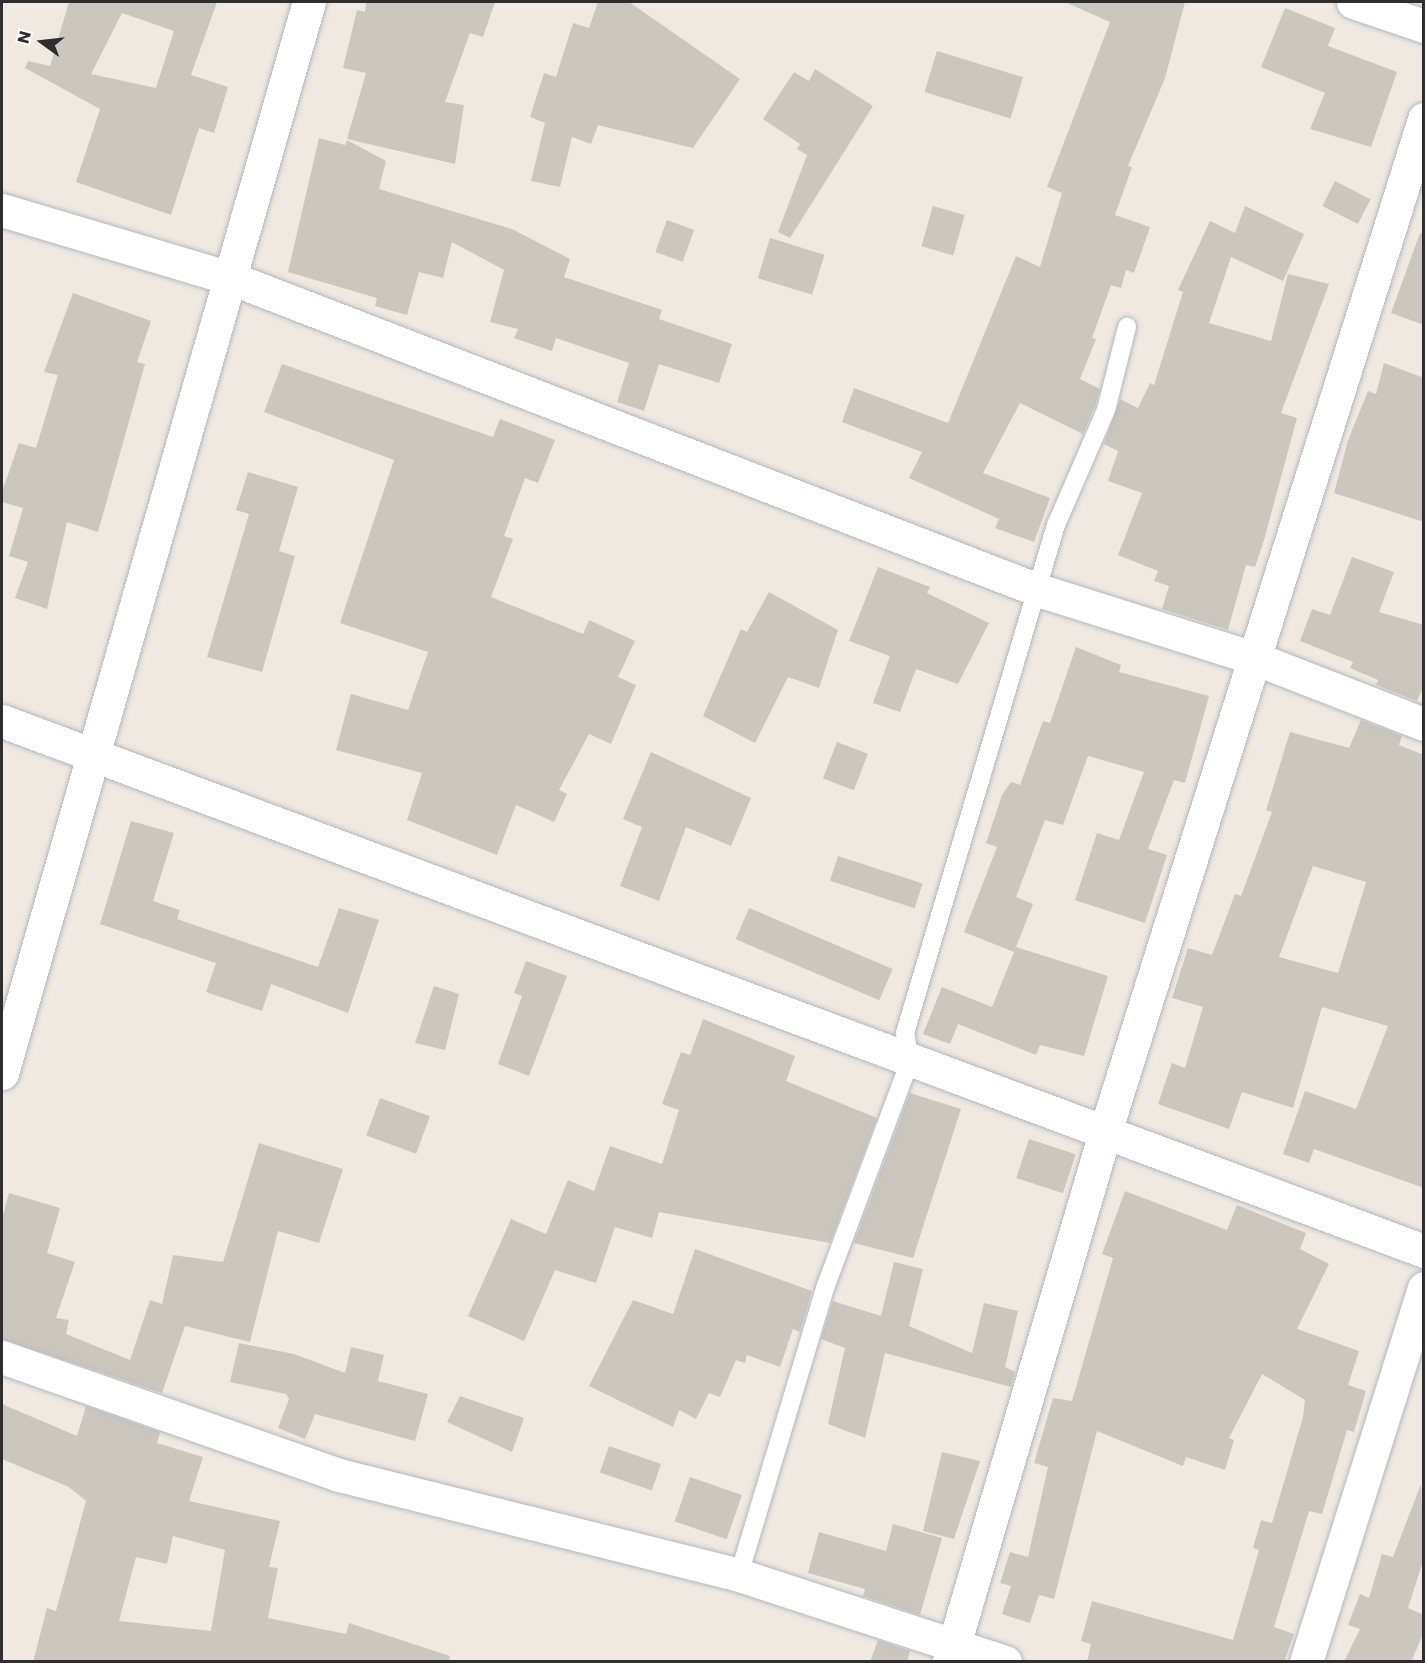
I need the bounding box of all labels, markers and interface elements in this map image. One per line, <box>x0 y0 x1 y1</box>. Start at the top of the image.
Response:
north arrow <box>12 12 72 72</box>
text: N <box>11 28 37 46</box>

